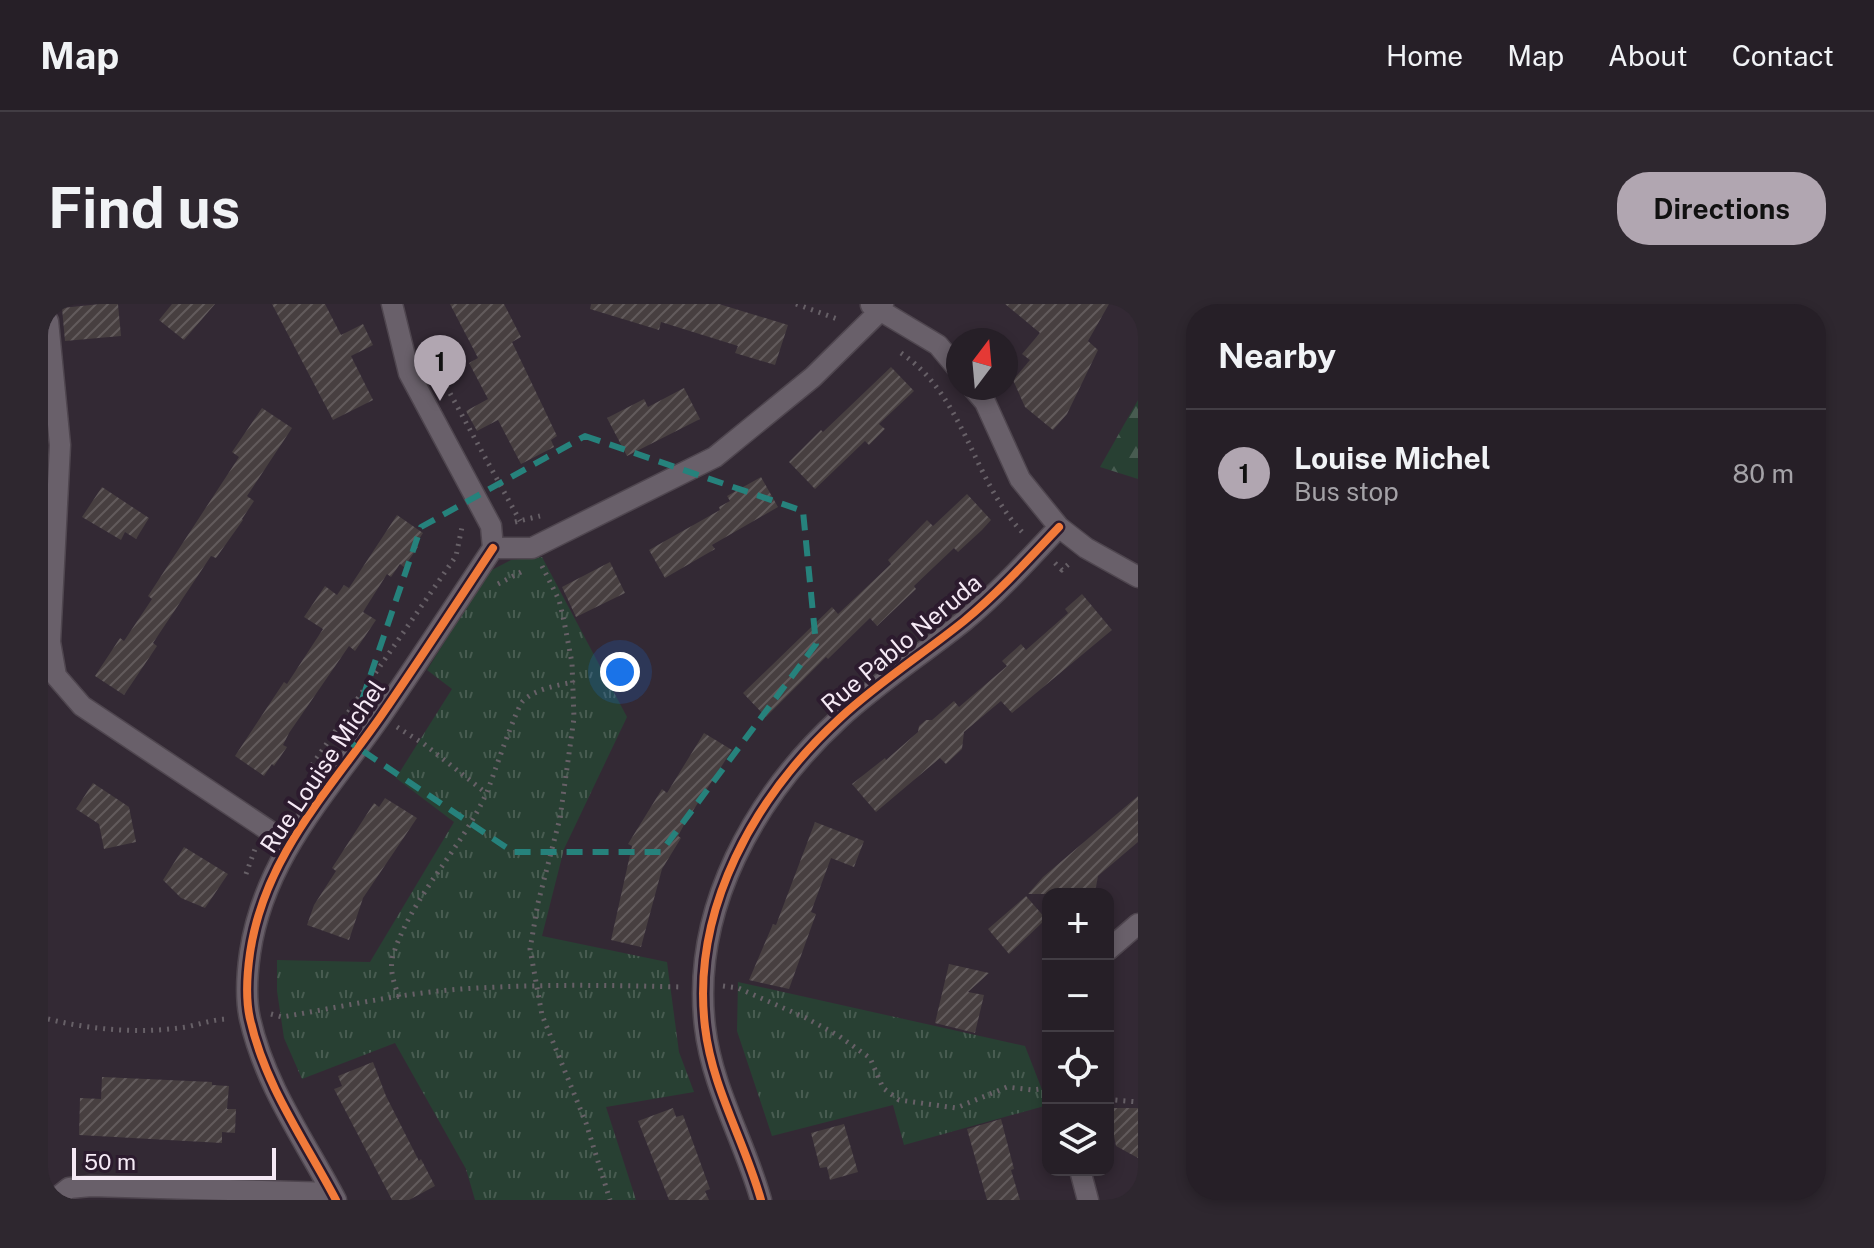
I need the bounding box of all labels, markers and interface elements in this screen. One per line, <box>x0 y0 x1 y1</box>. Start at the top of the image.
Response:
text: Map <box>40 33 119 78</box>
text: Home <box>1386 39 1463 72</box>
text: Map <box>1507 39 1564 72</box>
text: About <box>1608 39 1688 72</box>
text: Contact <box>1732 39 1834 72</box>
button: Directions <box>1617 172 1826 245</box>
text: Find us <box>48 175 240 241</box>
north arrow <box>946 328 1018 400</box>
pin: 1 <box>414 335 466 401</box>
text: Nearby <box>1218 336 1336 376</box>
text: Louise Michel <box>1294 440 1491 476</box>
text: 1 <box>1238 458 1250 489</box>
text: 80 m <box>1733 458 1794 489</box>
text: Bus stop <box>1294 476 1399 507</box>
street label: Rue Pablo Neruda <box>815 568 987 718</box>
your location <box>600 652 640 692</box>
street label: Rue Louise Michel <box>254 674 390 858</box>
map controls <box>1042 888 1114 1176</box>
button: + <box>1042 888 1114 960</box>
button: − <box>1042 960 1114 1032</box>
button: locate <box>1042 1032 1114 1104</box>
button: layers <box>1042 1104 1114 1176</box>
scale bar <box>72 1144 276 1180</box>
text: 50 m <box>84 1149 136 1175</box>

